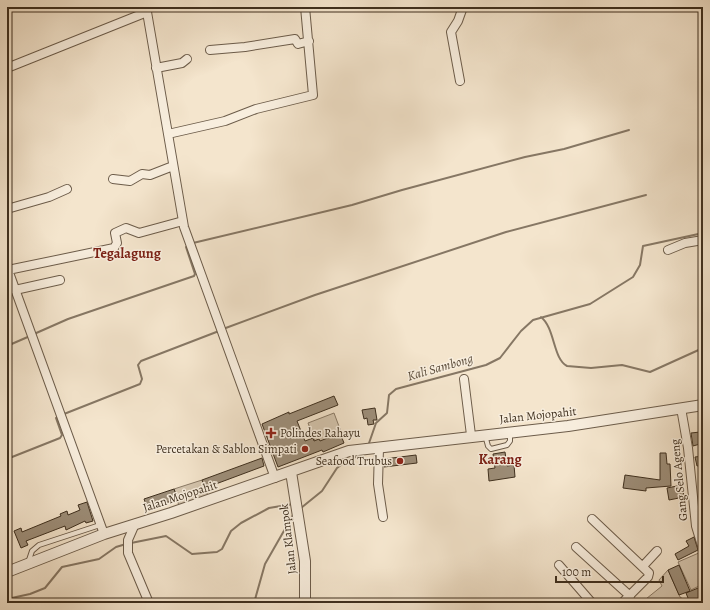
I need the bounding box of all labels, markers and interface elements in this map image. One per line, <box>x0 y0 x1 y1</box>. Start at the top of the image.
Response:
district label: Tegalagung <box>93 244 162 263</box>
water label: Kali Sambong <box>405 349 475 384</box>
street label: Jalan Mojopahit <box>499 403 577 427</box>
place label: Polindes Rahayu <box>280 425 361 441</box>
marker: Polindes Rahayu <box>265 427 277 439</box>
street label: Gang Selo Ageng <box>667 438 691 522</box>
place label: Percetakan & Sablon Simpati <box>156 441 297 457</box>
marker: Percetakan & Sablon Simpati <box>300 444 310 454</box>
district label: Karang <box>478 450 522 469</box>
place label: Seafood Trubus <box>316 453 392 469</box>
marker: Seafood Trubus <box>395 456 405 466</box>
street label: Jalan Mojopahit <box>141 476 219 516</box>
street label: Jalan Klampok <box>276 503 300 575</box>
scale bar <box>556 558 663 584</box>
text: 100 m <box>562 564 591 580</box>

